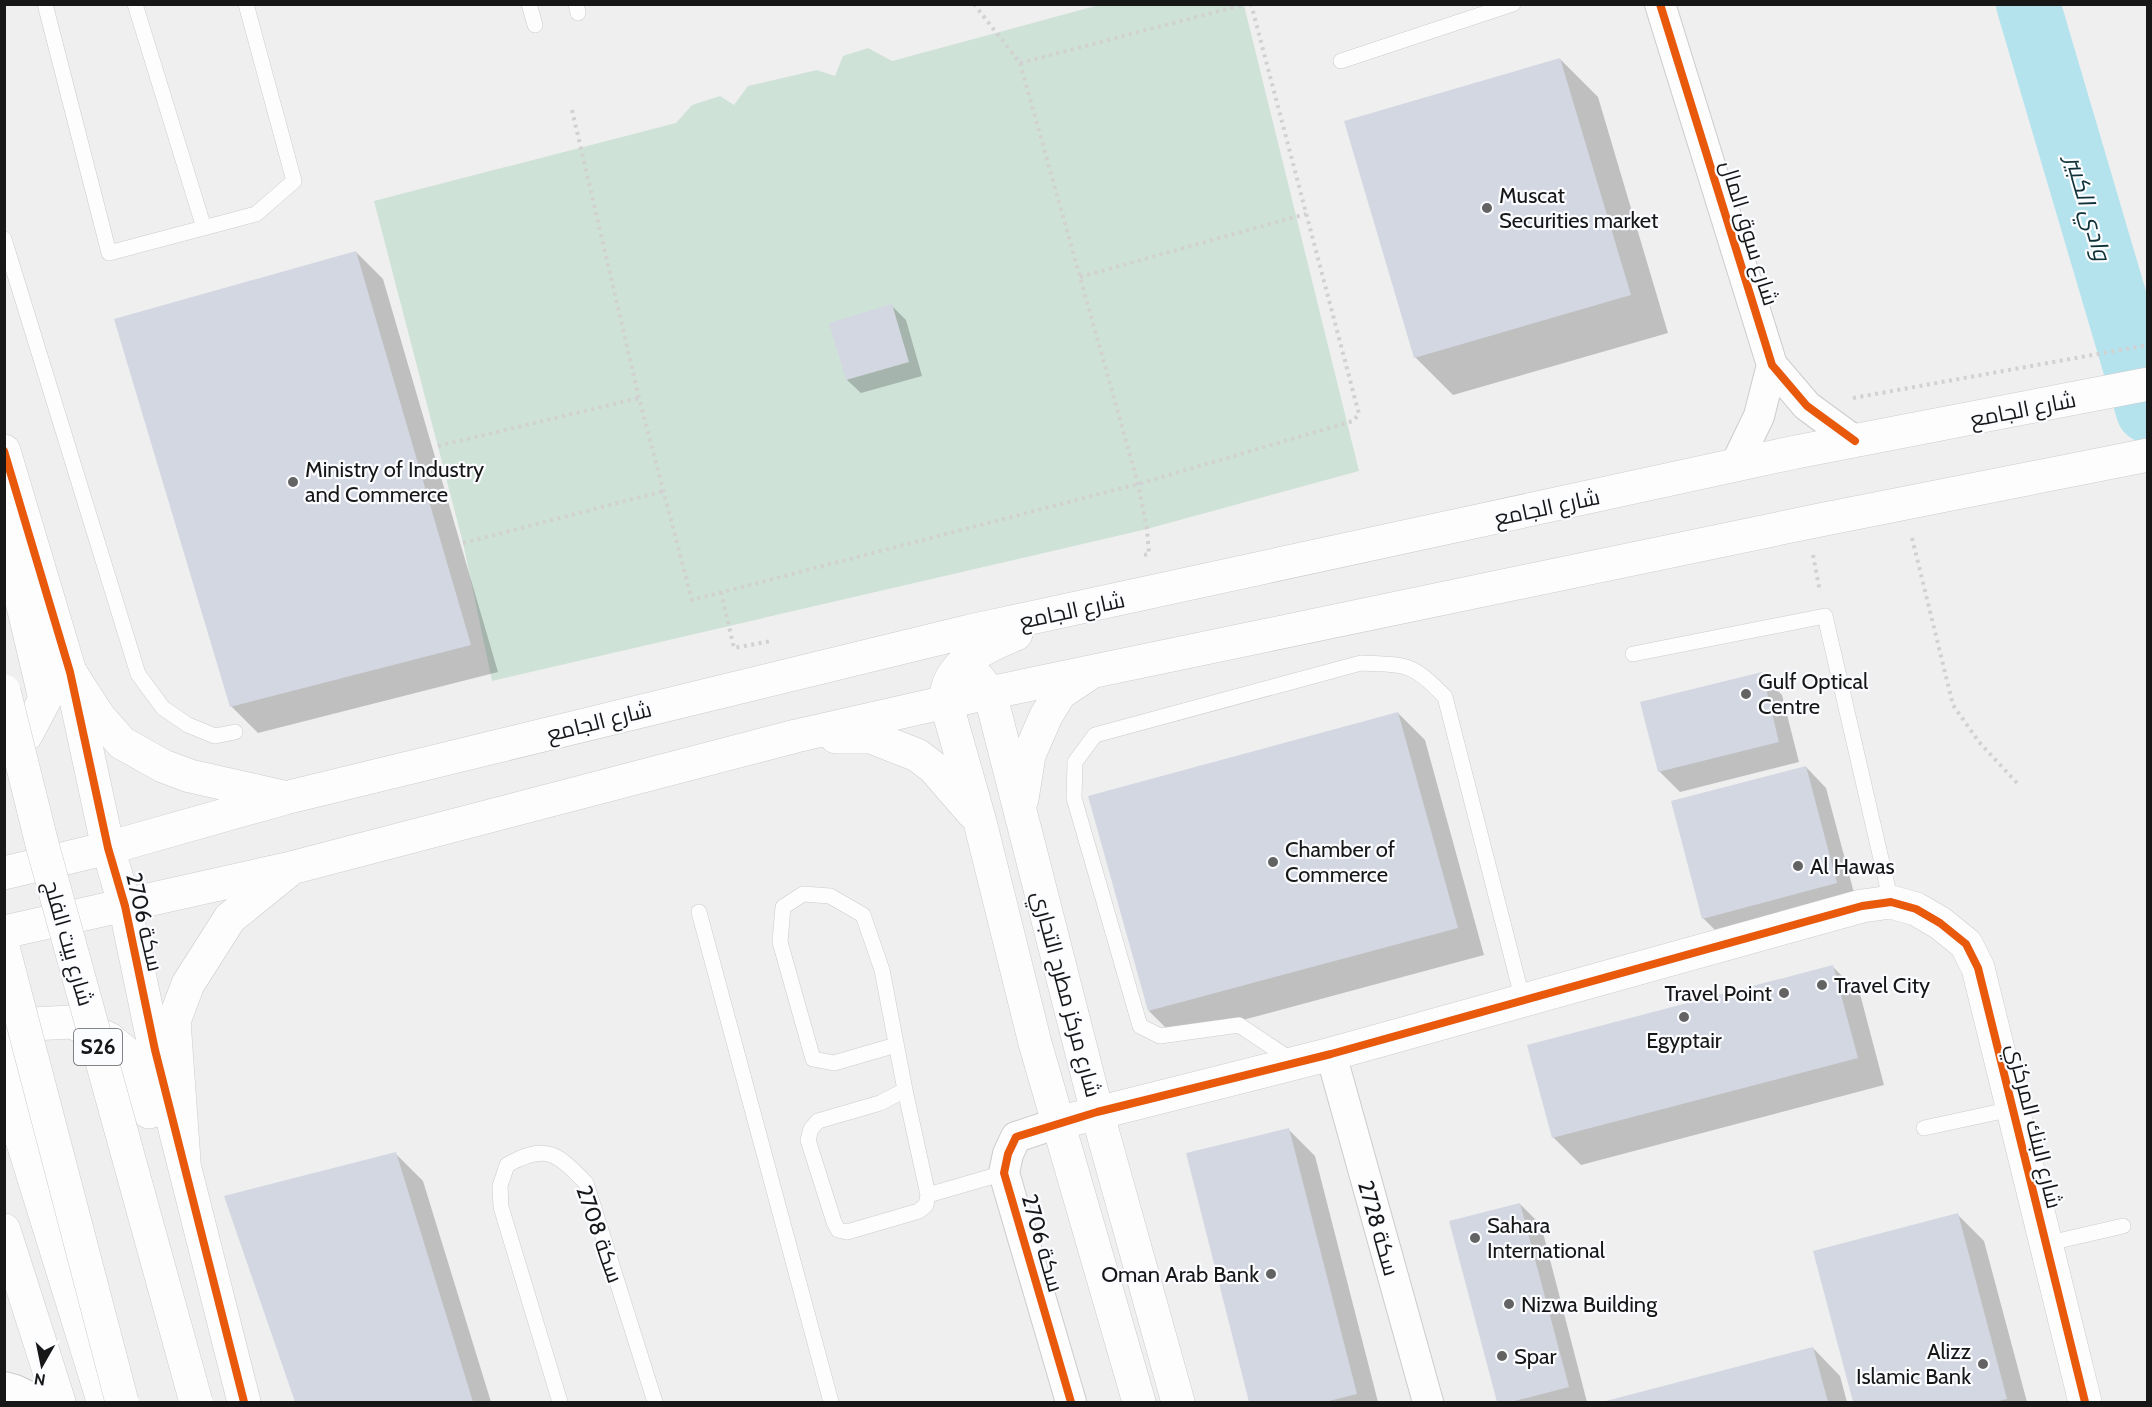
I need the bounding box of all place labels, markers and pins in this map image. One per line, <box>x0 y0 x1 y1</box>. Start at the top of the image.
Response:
place label: Muscat Securities market <box>1499 182 1659 234</box>
marker: Muscat Securities market <box>1480 201 1494 215</box>
place label: Ministry of Industry and Commerce <box>305 456 484 508</box>
marker: Ministry of Industry and Commerce <box>286 475 300 489</box>
place label: Gulf Optical Centre <box>1758 668 1869 720</box>
marker: Gulf Optical Centre <box>1739 687 1753 701</box>
place label: Chamber of Commerce <box>1285 836 1395 888</box>
place label: Al Hawas <box>1810 853 1895 880</box>
marker: Chamber of Commerce <box>1266 855 1280 869</box>
marker: Al Hawas <box>1791 859 1805 873</box>
place label: Travel City <box>1834 972 1930 999</box>
marker: Travel City <box>1815 978 1829 992</box>
place label: Travel Point <box>1665 980 1773 1007</box>
marker: Travel Point <box>1777 986 1791 1000</box>
marker: Egyptair <box>1677 1010 1691 1024</box>
place label: Egyptair <box>1646 1027 1722 1054</box>
place label: Sahara International <box>1487 1212 1606 1264</box>
marker: Sahara International <box>1468 1231 1482 1245</box>
place label: Oman Arab Bank <box>1101 1261 1259 1288</box>
marker: Oman Arab Bank <box>1264 1267 1278 1281</box>
place label: Nizwa Building <box>1521 1291 1658 1318</box>
marker: Nizwa Building <box>1502 1297 1516 1311</box>
place label: Alizz Islamic Bank <box>1856 1338 1971 1390</box>
place label: Spar <box>1514 1343 1557 1370</box>
marker: Spar <box>1495 1349 1509 1363</box>
marker: Alizz Islamic Bank <box>1976 1357 1990 1371</box>

